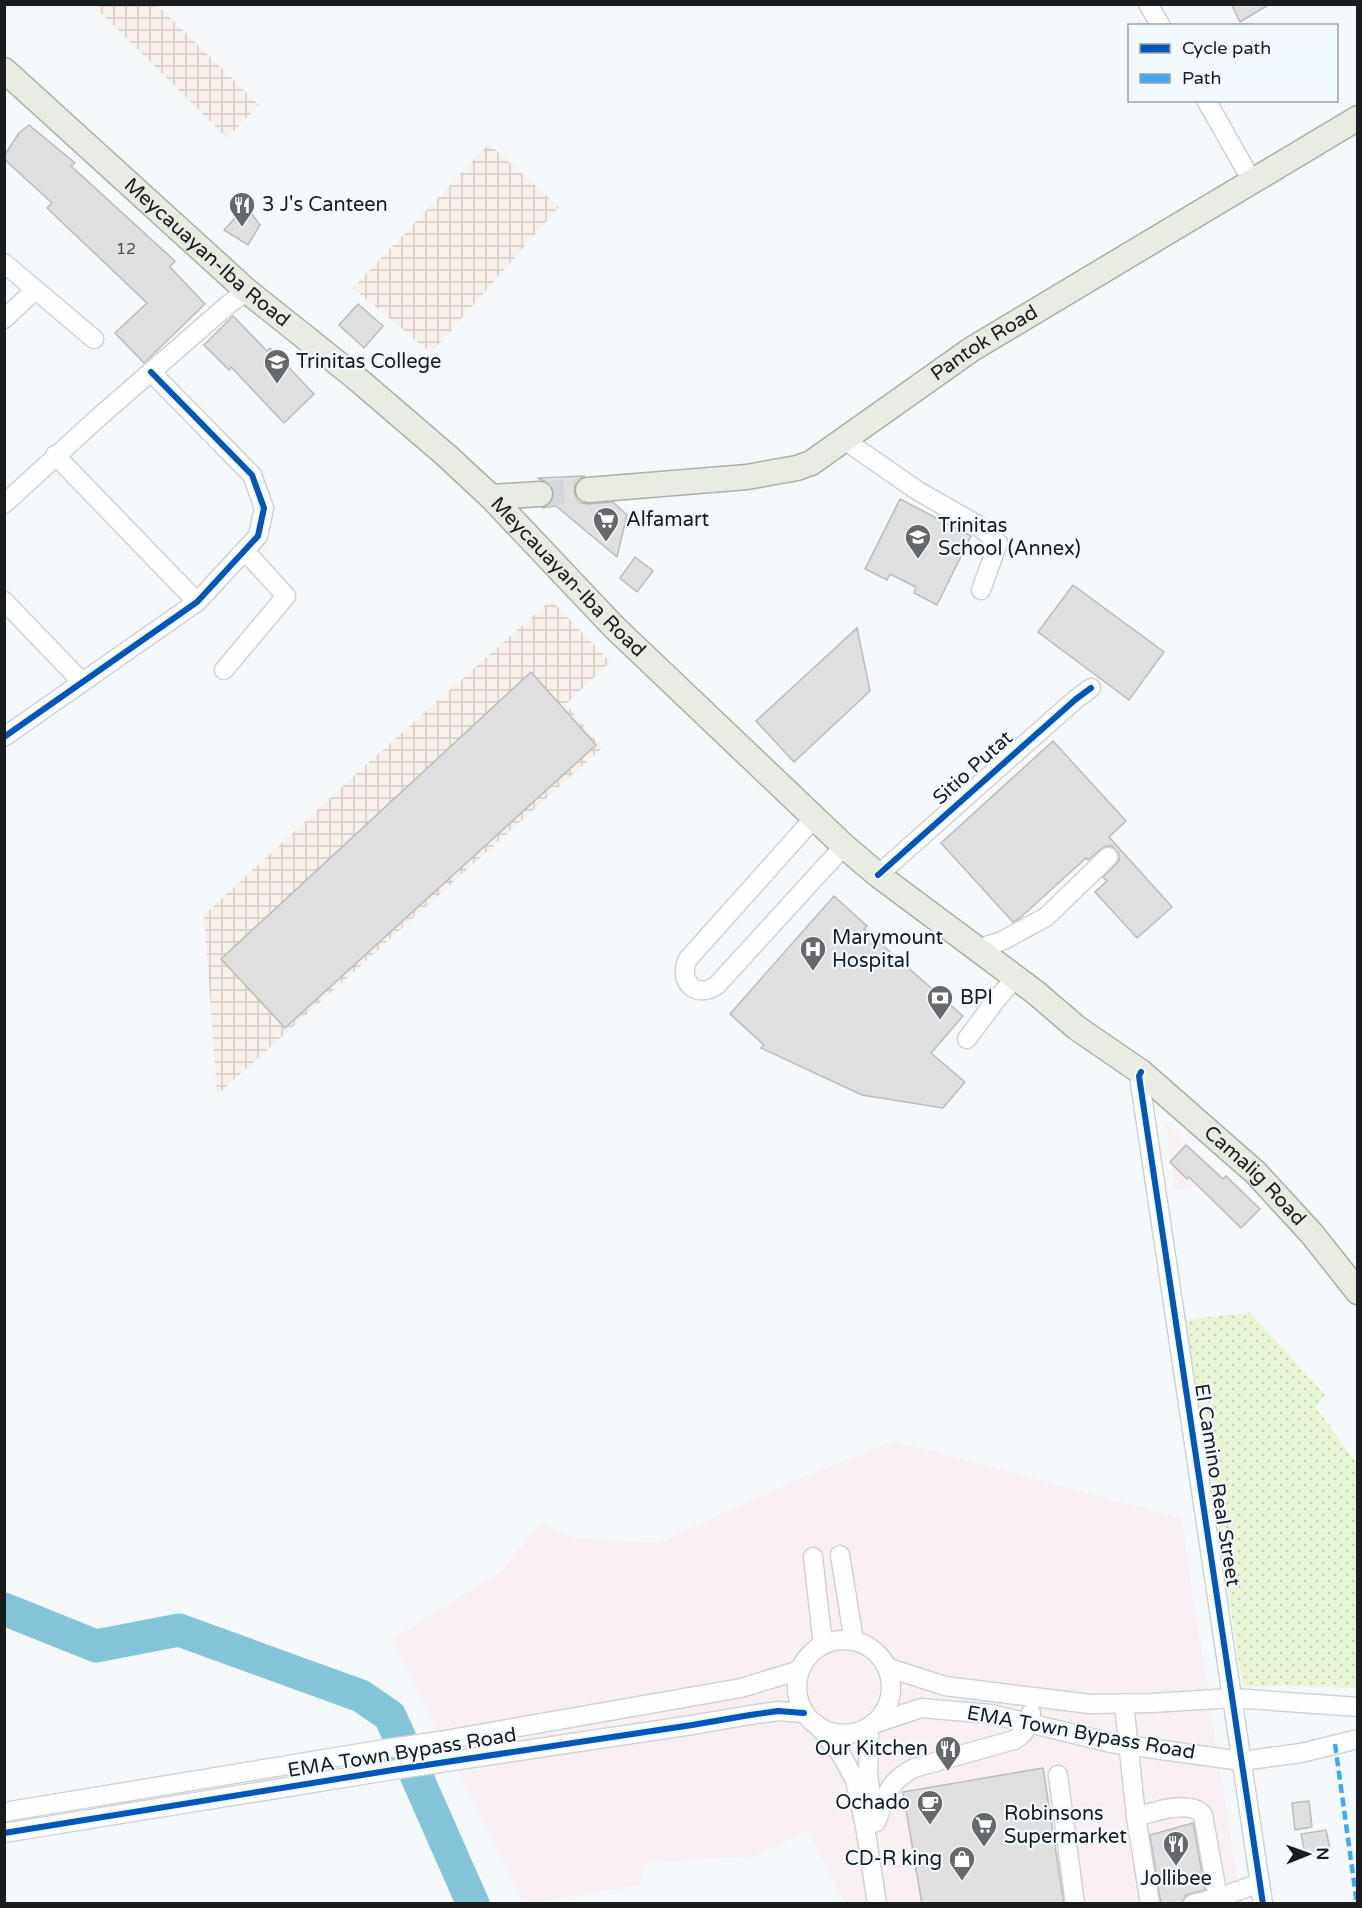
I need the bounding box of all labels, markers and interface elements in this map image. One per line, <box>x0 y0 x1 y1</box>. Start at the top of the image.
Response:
legend <box>1128 24 1338 102</box>
text: Cycle path <box>1182 37 1271 59</box>
text: Path <box>1182 67 1221 89</box>
street label: Meycauayan-Iba Road <box>119 173 294 332</box>
restaurant icon: 3 J's Canteen <box>227 190 257 228</box>
place label: 3 J's Canteen <box>262 193 388 217</box>
house number: 12 <box>116 239 136 259</box>
street label: Pantok Road <box>926 300 1042 386</box>
school or university icon: Trinitas College <box>262 347 292 385</box>
place label: Trinitas College <box>296 350 441 374</box>
street label: Meycauayan-Iba Road <box>485 492 650 662</box>
supermarket icon: Alfamart <box>591 505 621 543</box>
place label: Alfamart <box>626 508 710 532</box>
place label: Trinitas School (Annex) <box>938 514 1081 561</box>
school or university icon: Trinitas School (Annex) <box>903 522 933 560</box>
street label: Sitio Putat <box>928 726 1018 810</box>
place label: Marymount Hospital <box>832 926 944 973</box>
hospital icon: Marymount Hospital <box>798 934 828 972</box>
bank icon: BPI <box>925 983 955 1021</box>
place label: BPI <box>960 986 993 1010</box>
street label: Camalig Road <box>1199 1121 1310 1231</box>
street label: El Camino Real Street <box>1189 1382 1245 1589</box>
street label: EMA Town Bypass Road <box>965 1701 1197 1765</box>
street label: EMA Town Bypass Road <box>286 1723 518 1783</box>
restaurant icon: Our Kitchen <box>933 1734 963 1772</box>
place label: Our Kitchen <box>815 1737 928 1761</box>
cafe icon: Ochado <box>915 1788 945 1826</box>
place label: Ochado <box>835 1791 910 1815</box>
place label: Robinsons Supermarket <box>1004 1802 1127 1849</box>
supermarket icon: Robinsons Supermarket <box>969 1810 999 1848</box>
north arrow <box>1278 1824 1338 1884</box>
restaurant icon: Jollibee <box>1161 1829 1191 1867</box>
shop icon: CD-R king <box>947 1844 977 1882</box>
place label: CD-R king <box>845 1847 942 1871</box>
text: N <box>1312 1847 1332 1860</box>
place label: Jollibee <box>1140 1867 1212 1891</box>

